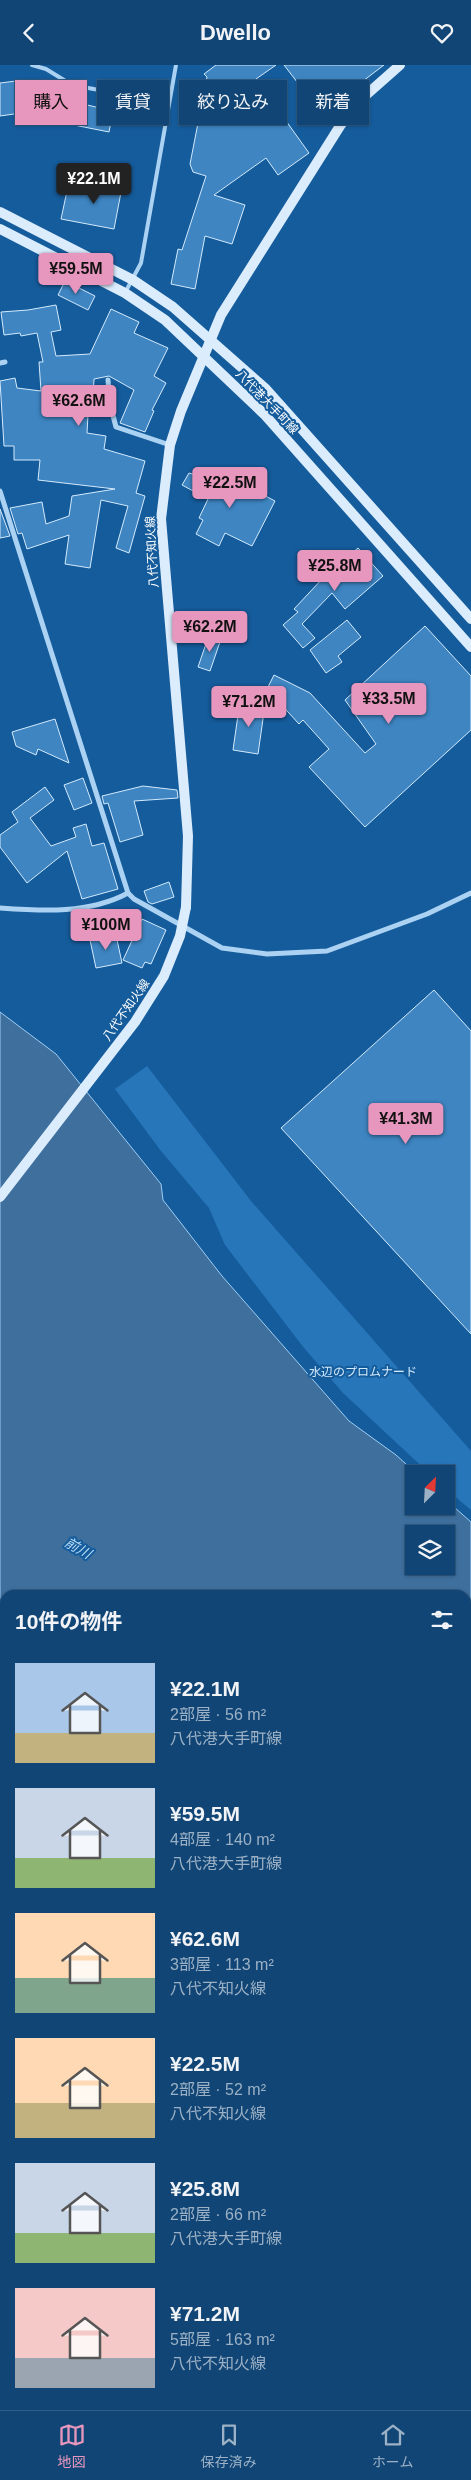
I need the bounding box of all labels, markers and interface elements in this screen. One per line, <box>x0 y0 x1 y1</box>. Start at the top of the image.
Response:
icon: back <box>15 19 43 47</box>
icon: heart <box>428 19 456 47</box>
text: Dwello <box>200 20 271 45</box>
chip: 購入 <box>15 80 87 125</box>
chip: 賃貸 <box>97 80 169 125</box>
chip: 絞り込み <box>179 80 287 125</box>
chip: 新着 <box>297 80 369 125</box>
pin: ¥22.1M <box>53 163 135 205</box>
text: ¥22.1M <box>67 170 121 187</box>
pin: ¥59.5M <box>35 253 117 295</box>
text: ¥59.5M <box>49 260 103 277</box>
street label: 八代港大手町線 <box>233 367 301 437</box>
pin: ¥62.6M <box>38 385 120 427</box>
text: ¥62.6M <box>52 392 106 409</box>
pin: ¥22.5M <box>189 467 271 509</box>
text: ¥22.5M <box>203 474 257 491</box>
street label: 八代不知火線 <box>143 516 161 588</box>
pin: ¥25.8M <box>294 549 376 592</box>
text: ¥25.8M <box>308 557 362 574</box>
pin: ¥62.2M <box>169 611 251 653</box>
text: ¥62.2M <box>183 618 237 635</box>
pin: ¥33.5M <box>348 683 430 725</box>
pin: ¥71.2M <box>208 685 290 728</box>
text: ¥33.5M <box>362 690 416 707</box>
text: ¥71.2M <box>222 693 276 710</box>
pin: ¥100M <box>71 909 141 951</box>
text: ¥100M <box>82 916 130 933</box>
street label: 八代不知火線 <box>100 976 152 1044</box>
pin: ¥41.3M <box>365 1103 447 1145</box>
text: ¥41.3M <box>379 1110 433 1127</box>
park label: 水辺のプロムナード <box>309 1365 417 1379</box>
north arrow <box>405 1465 455 1515</box>
map controls <box>405 1465 455 1575</box>
button: layers <box>405 1525 455 1575</box>
water label: 前川 <box>62 1534 96 1563</box>
icon: filters <box>428 1606 456 1634</box>
text: 10件の物件 <box>15 1610 122 1633</box>
text: ¥22.1M <box>170 1677 240 1700</box>
icon: home <box>55 1683 115 1743</box>
text: 2部屋 · 56 m² <box>170 1706 266 1723</box>
text: 八代港大手町線 <box>170 1730 282 1747</box>
text: ¥59.5M <box>170 1802 240 1825</box>
icon: home <box>55 1808 115 1868</box>
text: 4部屋 · 140 m² <box>170 1831 275 1848</box>
text: 八代港大手町線 <box>170 1855 282 1872</box>
text: ¥62.6M <box>170 1927 240 1950</box>
icon: home <box>55 1933 115 1993</box>
text: 3部屋 · 113 m² <box>170 1956 274 1973</box>
text: 八代不知火線 <box>170 1980 266 1997</box>
text: ¥22.5M <box>170 2052 240 2075</box>
icon: home <box>55 2058 115 2118</box>
text: 2部屋 · 52 m² <box>170 2081 266 2098</box>
text: 八代不知火線 <box>170 2105 266 2122</box>
text: ¥25.8M <box>170 2177 240 2200</box>
icon: home <box>55 2183 115 2243</box>
text: 2部屋 · 66 m² <box>170 2206 266 2223</box>
text: 八代港大手町線 <box>170 2230 282 2247</box>
text: ¥71.2M <box>170 2302 240 2325</box>
icon: home <box>55 2308 115 2368</box>
text: 5部屋 · 163 m² <box>170 2331 275 2348</box>
text: 八代不知火線 <box>170 2355 266 2372</box>
tab: 地図 <box>58 2421 86 2471</box>
tab: 保存済み <box>201 2421 257 2471</box>
tab: ホーム <box>372 2421 413 2471</box>

